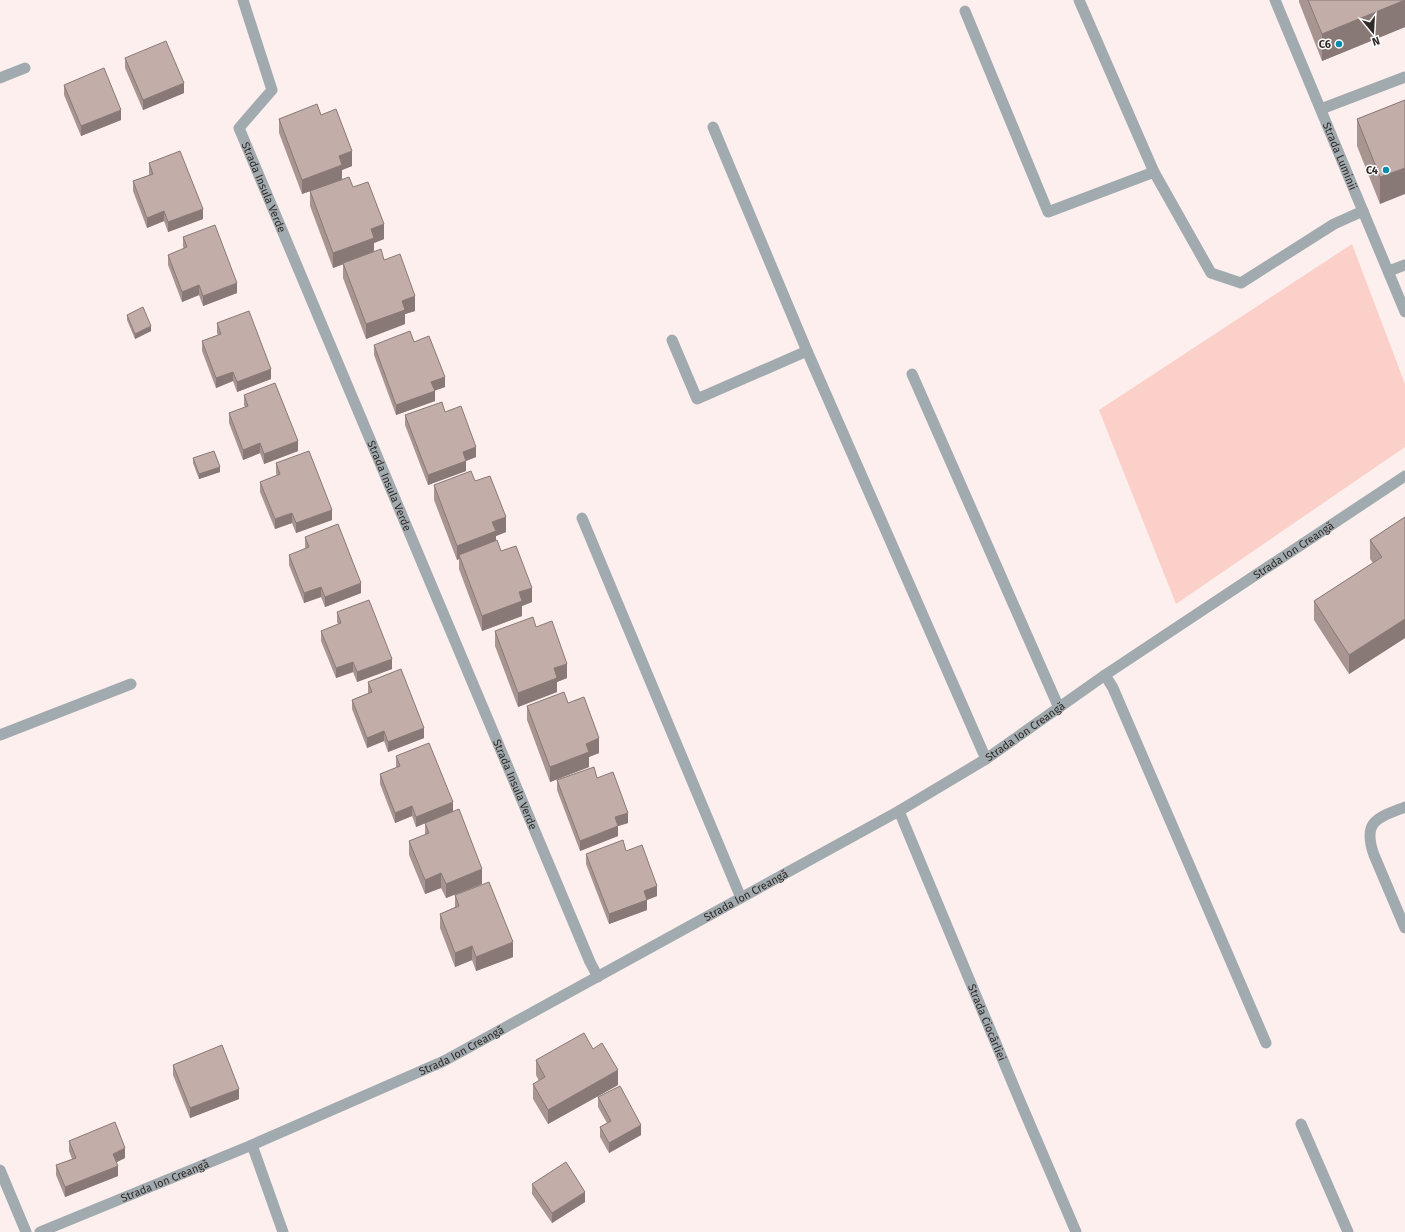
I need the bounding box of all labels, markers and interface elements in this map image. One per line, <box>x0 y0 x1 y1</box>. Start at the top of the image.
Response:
north arrow <box>1353 12 1393 52</box>
text: N <box>1370 34 1381 48</box>
place label: C6 <box>1319 38 1331 51</box>
marker: C6 <box>1334 39 1344 49</box>
street label: Strada Luminii <box>1320 120 1360 192</box>
street label: Strada Insula Verde <box>239 140 289 234</box>
place label: C4 <box>1366 164 1378 177</box>
marker: C4 <box>1381 165 1391 175</box>
street label: Strada Insula Verde <box>365 439 414 533</box>
street label: Strada Ion Creangă <box>1251 519 1336 581</box>
street label: Strada Ion Creangă <box>983 699 1067 764</box>
street label: Strada Insula Verde <box>490 737 540 832</box>
street label: Strada Ion Creangă <box>701 867 790 924</box>
street label: Strada Ciocârliei <box>965 982 1009 1063</box>
street label: Strada Ion Creangă <box>417 1023 506 1078</box>
street label: Strada Ion Creangă <box>119 1157 211 1205</box>

